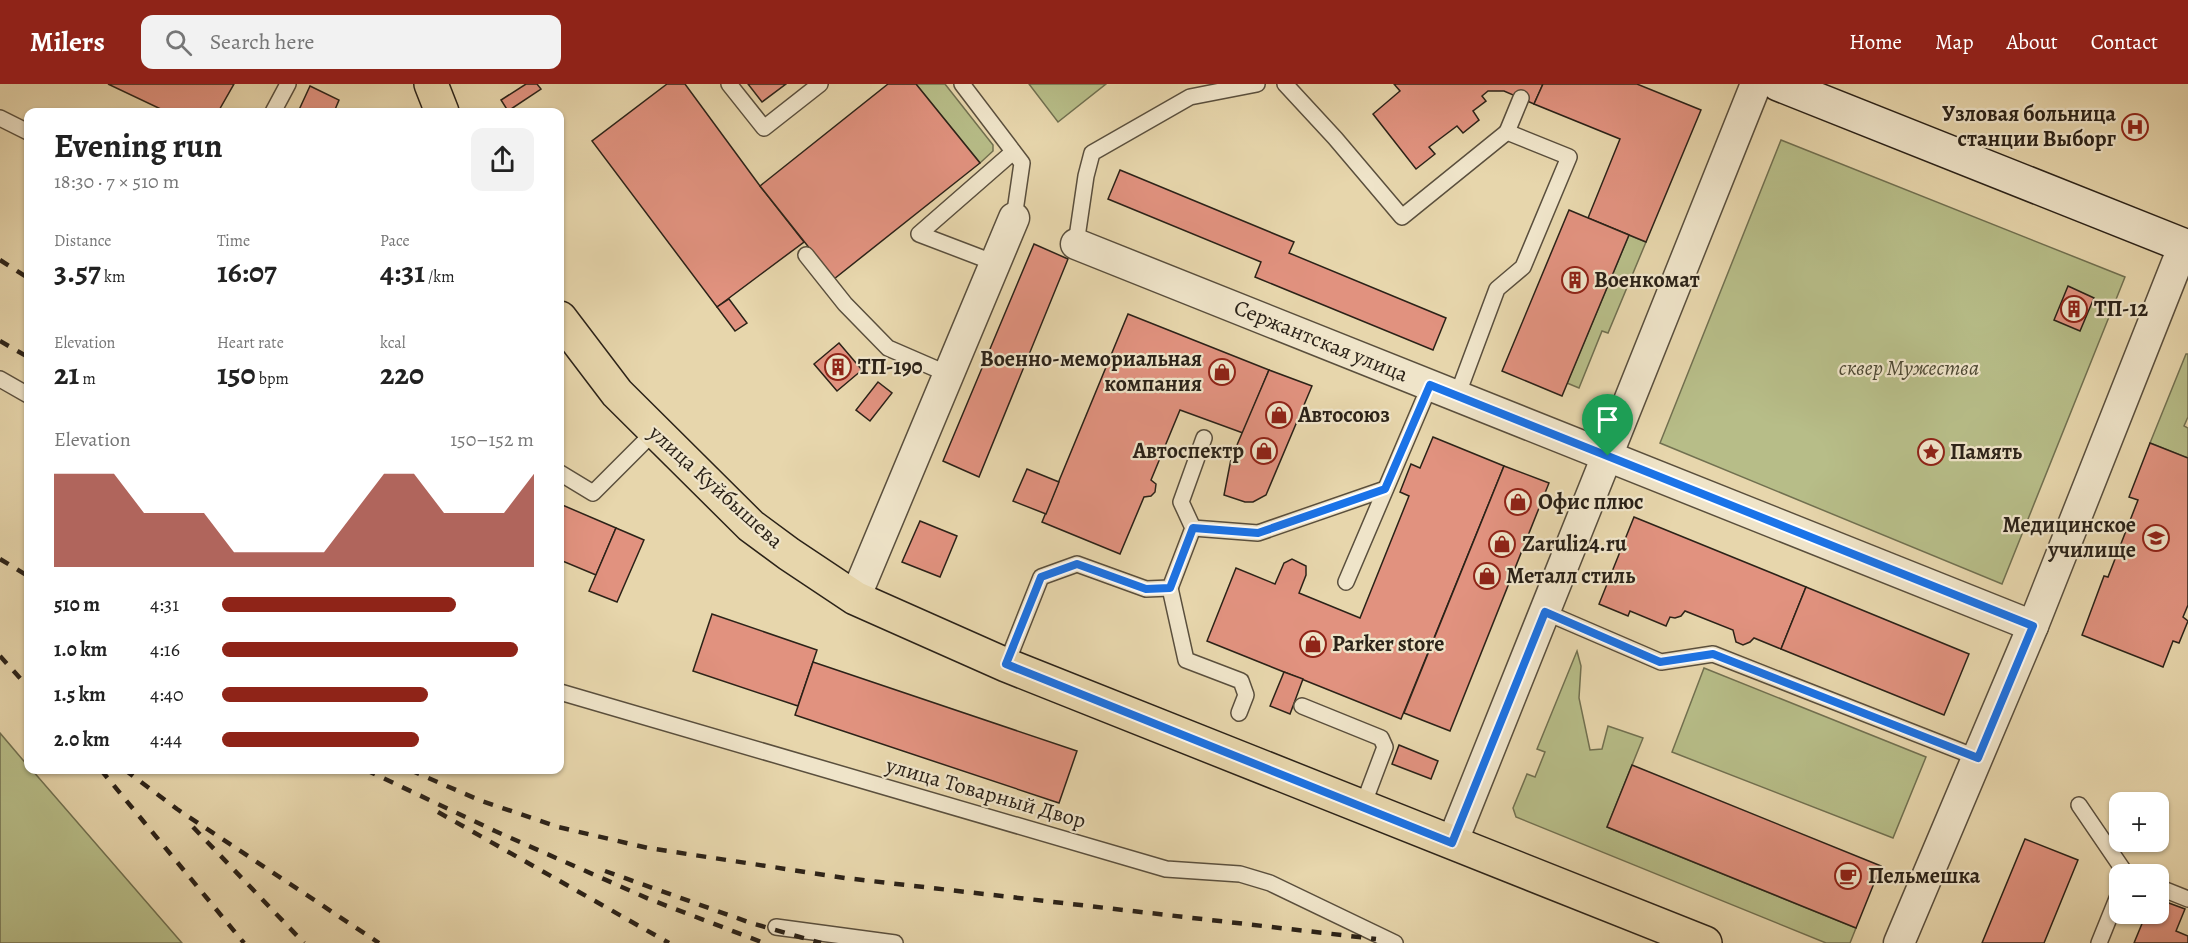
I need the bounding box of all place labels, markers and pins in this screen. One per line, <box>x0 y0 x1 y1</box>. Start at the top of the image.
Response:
place label: Узловая больница станции Выборг <box>1942 99 2117 154</box>
hospital icon: Узловая больница станции Выборг <box>2120 112 2150 142</box>
building icon: Военкомат <box>1560 265 1590 295</box>
place label: Военкомат <box>1594 265 1700 295</box>
building icon: ТП-12 <box>2059 294 2089 324</box>
place label: ТП-12 <box>2094 294 2148 324</box>
place label: Военно-мемориальная компания <box>980 344 1202 399</box>
building icon: ТП-190 <box>823 352 853 382</box>
place label: ТП-190 <box>858 352 923 382</box>
shop icon: Военно-мемориальная компания <box>1207 357 1237 387</box>
pin <box>1582 394 1633 456</box>
shop icon: Автосоюз <box>1264 400 1294 430</box>
place label: Автосоюз <box>1297 400 1390 430</box>
place label: Автоспектр <box>1132 436 1244 466</box>
shop icon: Автоспектр <box>1249 436 1279 466</box>
place icon: Память <box>1916 437 1946 467</box>
place label: Память <box>1950 437 2022 467</box>
shop icon: Офис плюс <box>1503 487 1533 517</box>
place label: Офис плюс <box>1538 487 1644 517</box>
place label: Медицинское училище <box>2002 510 2136 565</box>
school or university icon: Медицинское училище <box>2141 523 2171 553</box>
shop icon: Zaruli24.ru <box>1487 529 1517 559</box>
place label: Zaruli24.ru <box>1522 529 1628 559</box>
shop icon: Металл стиль <box>1472 561 1502 591</box>
place label: Металл стиль <box>1506 561 1635 591</box>
shop icon: Parker store <box>1298 629 1328 659</box>
place label: Parker store <box>1332 629 1444 659</box>
cafe icon: Пельмешка <box>1833 861 1863 891</box>
place label: Пельмешка <box>1868 861 1981 891</box>

